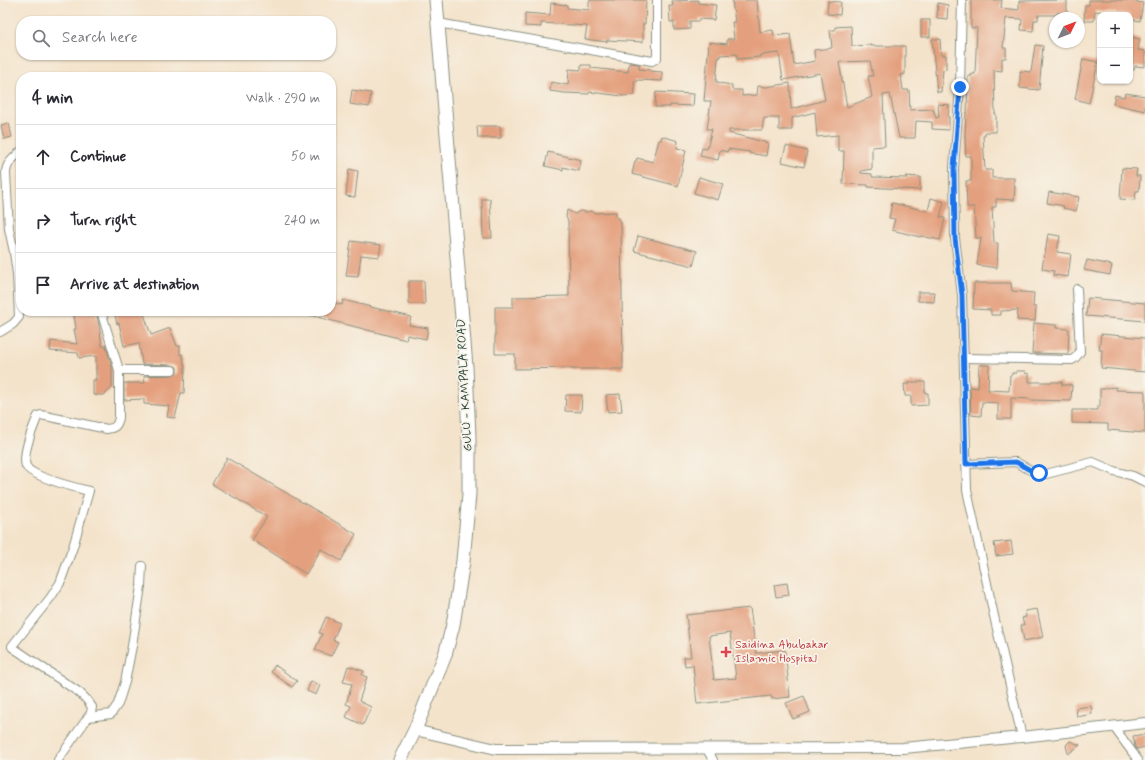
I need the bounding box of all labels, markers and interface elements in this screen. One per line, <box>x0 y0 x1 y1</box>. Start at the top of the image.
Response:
north arrow <box>1049 12 1085 48</box>
map controls <box>1097 12 1133 84</box>
button: + <box>1097 12 1133 48</box>
search box <box>16 16 336 60</box>
icon: search <box>30 27 52 49</box>
text: Search here <box>62 28 138 48</box>
button: − <box>1097 48 1133 84</box>
route end <box>951 78 969 96</box>
text: 4 min <box>32 87 73 109</box>
text: Walk · 290 m <box>246 90 320 107</box>
icon: ahead <box>32 146 54 168</box>
text: Continue <box>70 147 126 167</box>
text: 50 m <box>291 148 320 165</box>
icon: right <box>32 210 54 232</box>
text: Turn right <box>70 211 137 231</box>
text: 240 m <box>284 212 320 229</box>
icon: arrive <box>32 274 54 296</box>
text: Arrive at destination <box>70 275 199 295</box>
street label: GULU - KAMPALA ROAD <box>454 318 476 452</box>
route start <box>1030 464 1048 482</box>
place label: Saidina Abubakar Islamic Hospital <box>735 637 829 667</box>
marker: Saidina Abubakar Islamic Hospital <box>720 646 732 658</box>

